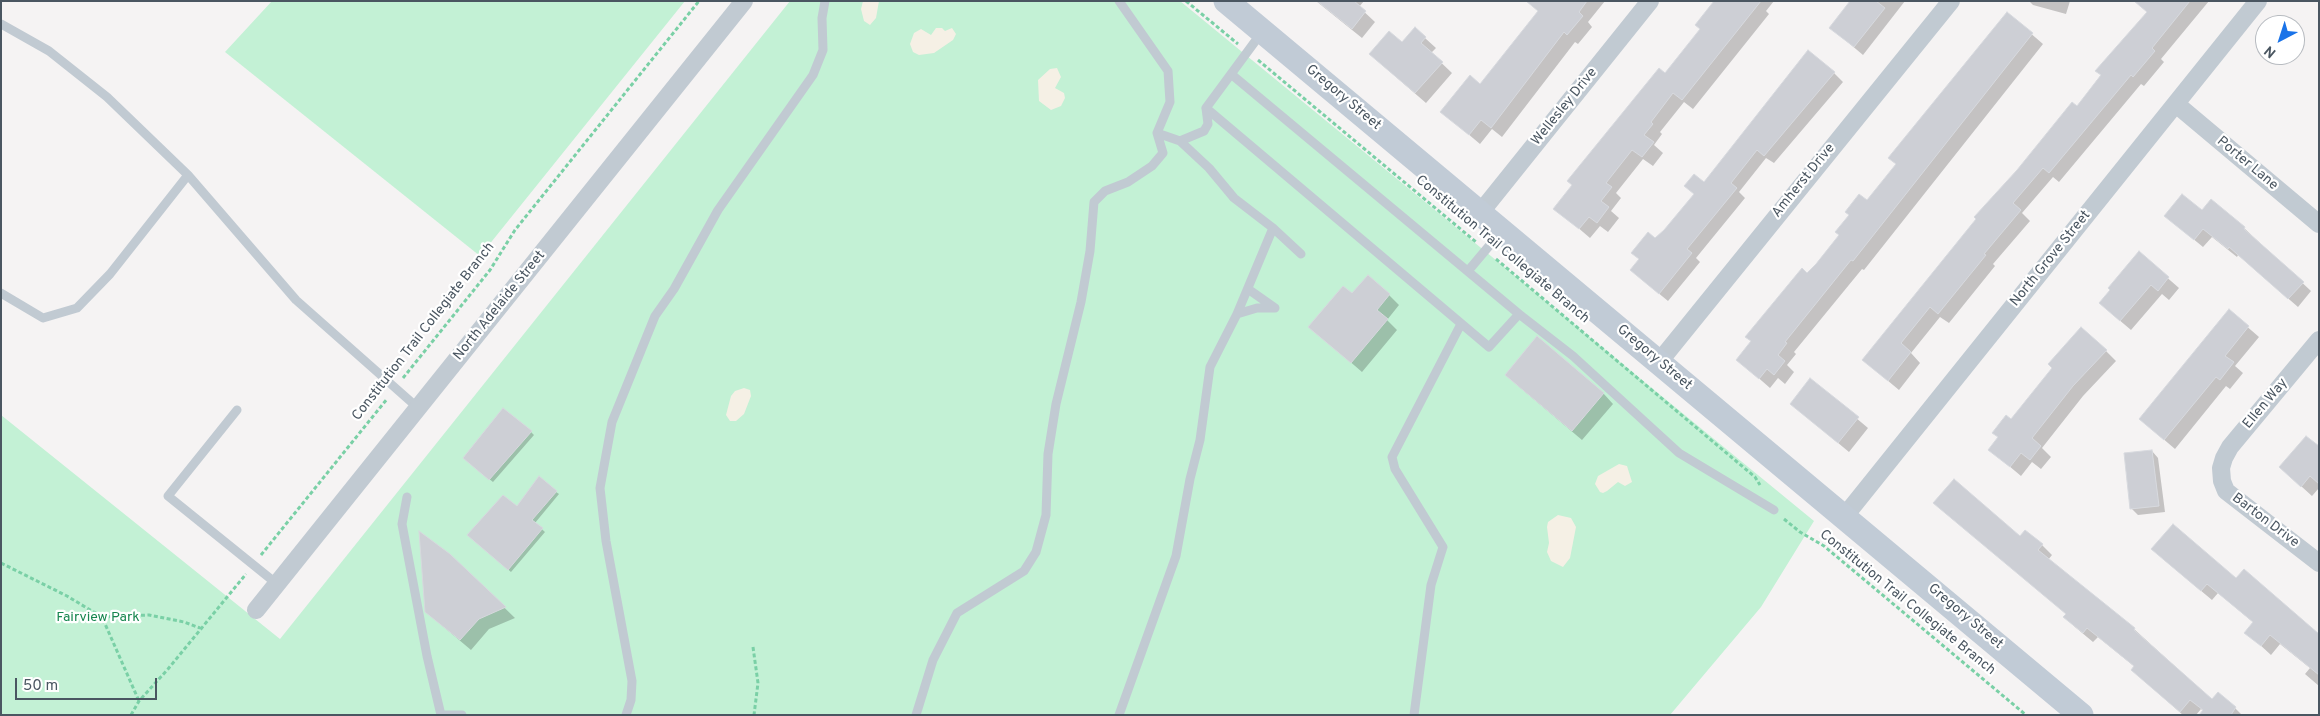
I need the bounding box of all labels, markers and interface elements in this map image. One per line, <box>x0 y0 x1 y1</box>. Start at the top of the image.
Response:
north arrow <box>2255 15 2305 65</box>
text: N <box>2261 41 2280 61</box>
street label: Gregory Street <box>1302 62 1384 134</box>
street label: Wellesley Drive <box>1529 65 1601 149</box>
street label: Porter Lane <box>2213 134 2281 194</box>
street label: Amherst Drive <box>1769 141 1839 221</box>
street label: Constitution Trail Collegiate Branch <box>1412 172 1592 328</box>
street label: North Grove Street <box>2007 208 2095 310</box>
street label: Constitution Trail Collegiate Branch <box>349 240 499 424</box>
street label: North Adelaide Street <box>451 248 549 364</box>
street label: Gregory Street <box>1613 322 1695 394</box>
street label: Ellen Way <box>2240 375 2292 433</box>
street label: Barton Drive <box>2228 490 2302 552</box>
street label: Constitution Trail Collegiate Branch <box>1816 527 1998 679</box>
street label: Gregory Street <box>1924 581 2006 653</box>
park label: Fairview Park <box>56 610 140 626</box>
scale bar <box>18 668 160 700</box>
text: 50 m <box>23 677 58 696</box>

